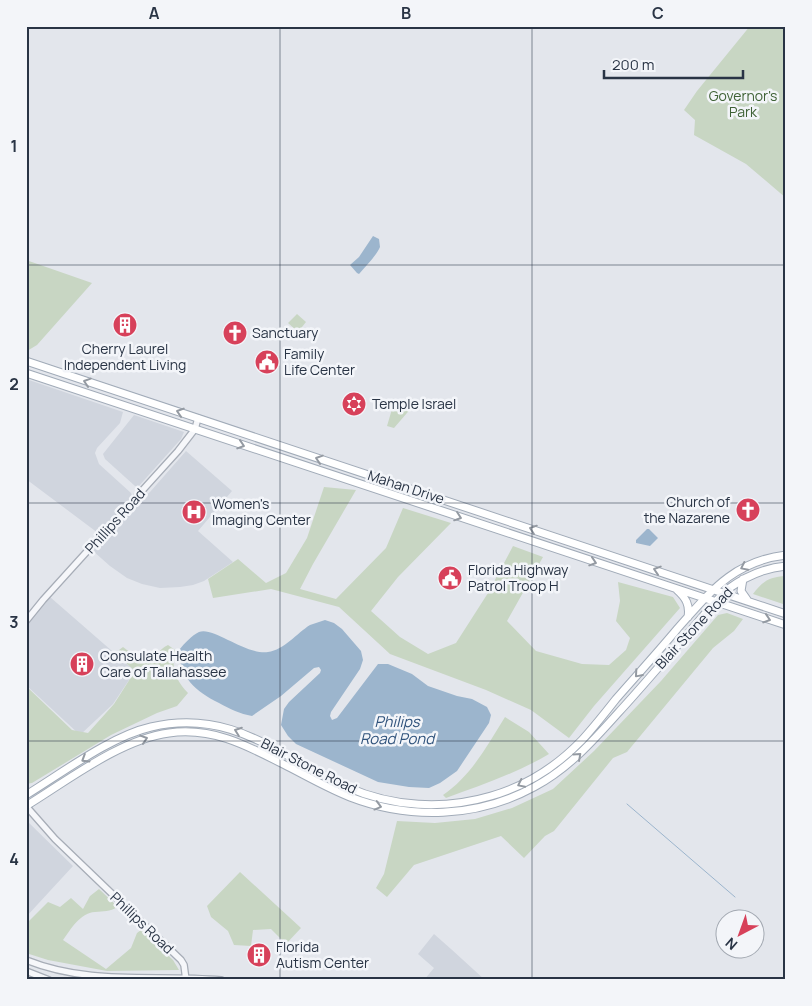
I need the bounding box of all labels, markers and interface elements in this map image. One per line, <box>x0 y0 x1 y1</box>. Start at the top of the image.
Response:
text: A <box>149 2 160 24</box>
text: B <box>401 2 411 24</box>
text: C <box>652 2 664 24</box>
scale bar <box>604 48 743 80</box>
text: 200 m <box>612 54 655 75</box>
park label: Governor's Park <box>709 86 777 121</box>
text: 1 <box>10 135 18 157</box>
building icon: Cherry Laurel Independent Living <box>112 312 138 338</box>
church icon: Sanctuary <box>222 320 248 346</box>
place label: Sanctuary <box>252 323 319 342</box>
place label: Cherry Laurel Independent Living <box>64 339 186 374</box>
place label: Family Life Center <box>284 344 355 379</box>
public building icon: Family Life Center <box>254 349 280 375</box>
text: 2 <box>9 373 19 395</box>
one-way arrow <box>84 378 92 388</box>
synagogue icon: Temple Israel <box>341 391 367 417</box>
place label: Temple Israel <box>372 394 456 413</box>
one-way arrow <box>176 408 185 418</box>
one-way arrow <box>237 439 245 449</box>
one-way arrow <box>316 455 324 465</box>
street label: Mahan Drive <box>365 465 447 508</box>
street label: Phillips Road <box>80 484 149 557</box>
place label: Church of the Nazarene <box>644 492 730 527</box>
place label: Women's Imaging Center <box>212 494 311 529</box>
church icon: Church of the Nazarene <box>735 497 761 523</box>
hospital icon: Women's Imaging Center <box>181 499 207 525</box>
one-way arrow <box>453 511 462 521</box>
one-way arrow <box>529 525 537 535</box>
one-way arrow <box>589 556 597 566</box>
place label: Florida Highway Patrol Troop H <box>468 560 569 595</box>
one-way arrow <box>741 560 750 570</box>
public building icon: Florida Highway Patrol Troop H <box>437 565 463 591</box>
one-way arrow <box>653 566 661 576</box>
street label: Blair Stone Road <box>651 583 737 673</box>
text: 3 <box>9 611 19 633</box>
one-way arrow <box>762 613 771 623</box>
place label: Consulate Health Care of Tallahassee <box>100 646 226 681</box>
building icon: Consulate Health Care of Tallahassee <box>69 651 95 677</box>
one-way arrow <box>635 668 644 677</box>
water label: Philips Road Pond <box>360 711 436 749</box>
one-way arrow <box>234 727 242 737</box>
street label: Blair Stone Road <box>258 733 361 798</box>
one-way arrow <box>139 734 148 744</box>
one-way arrow <box>81 753 90 762</box>
one-way arrow <box>572 753 581 762</box>
one-way arrow <box>517 778 526 789</box>
one-way arrow <box>373 800 382 811</box>
text: 4 <box>9 848 19 870</box>
street label: Phillips Road <box>106 888 178 958</box>
north arrow <box>714 908 764 958</box>
text: N <box>721 934 741 955</box>
place label: Florida Autism Center <box>276 937 369 972</box>
building icon: Florida Autism Center <box>246 942 272 968</box>

